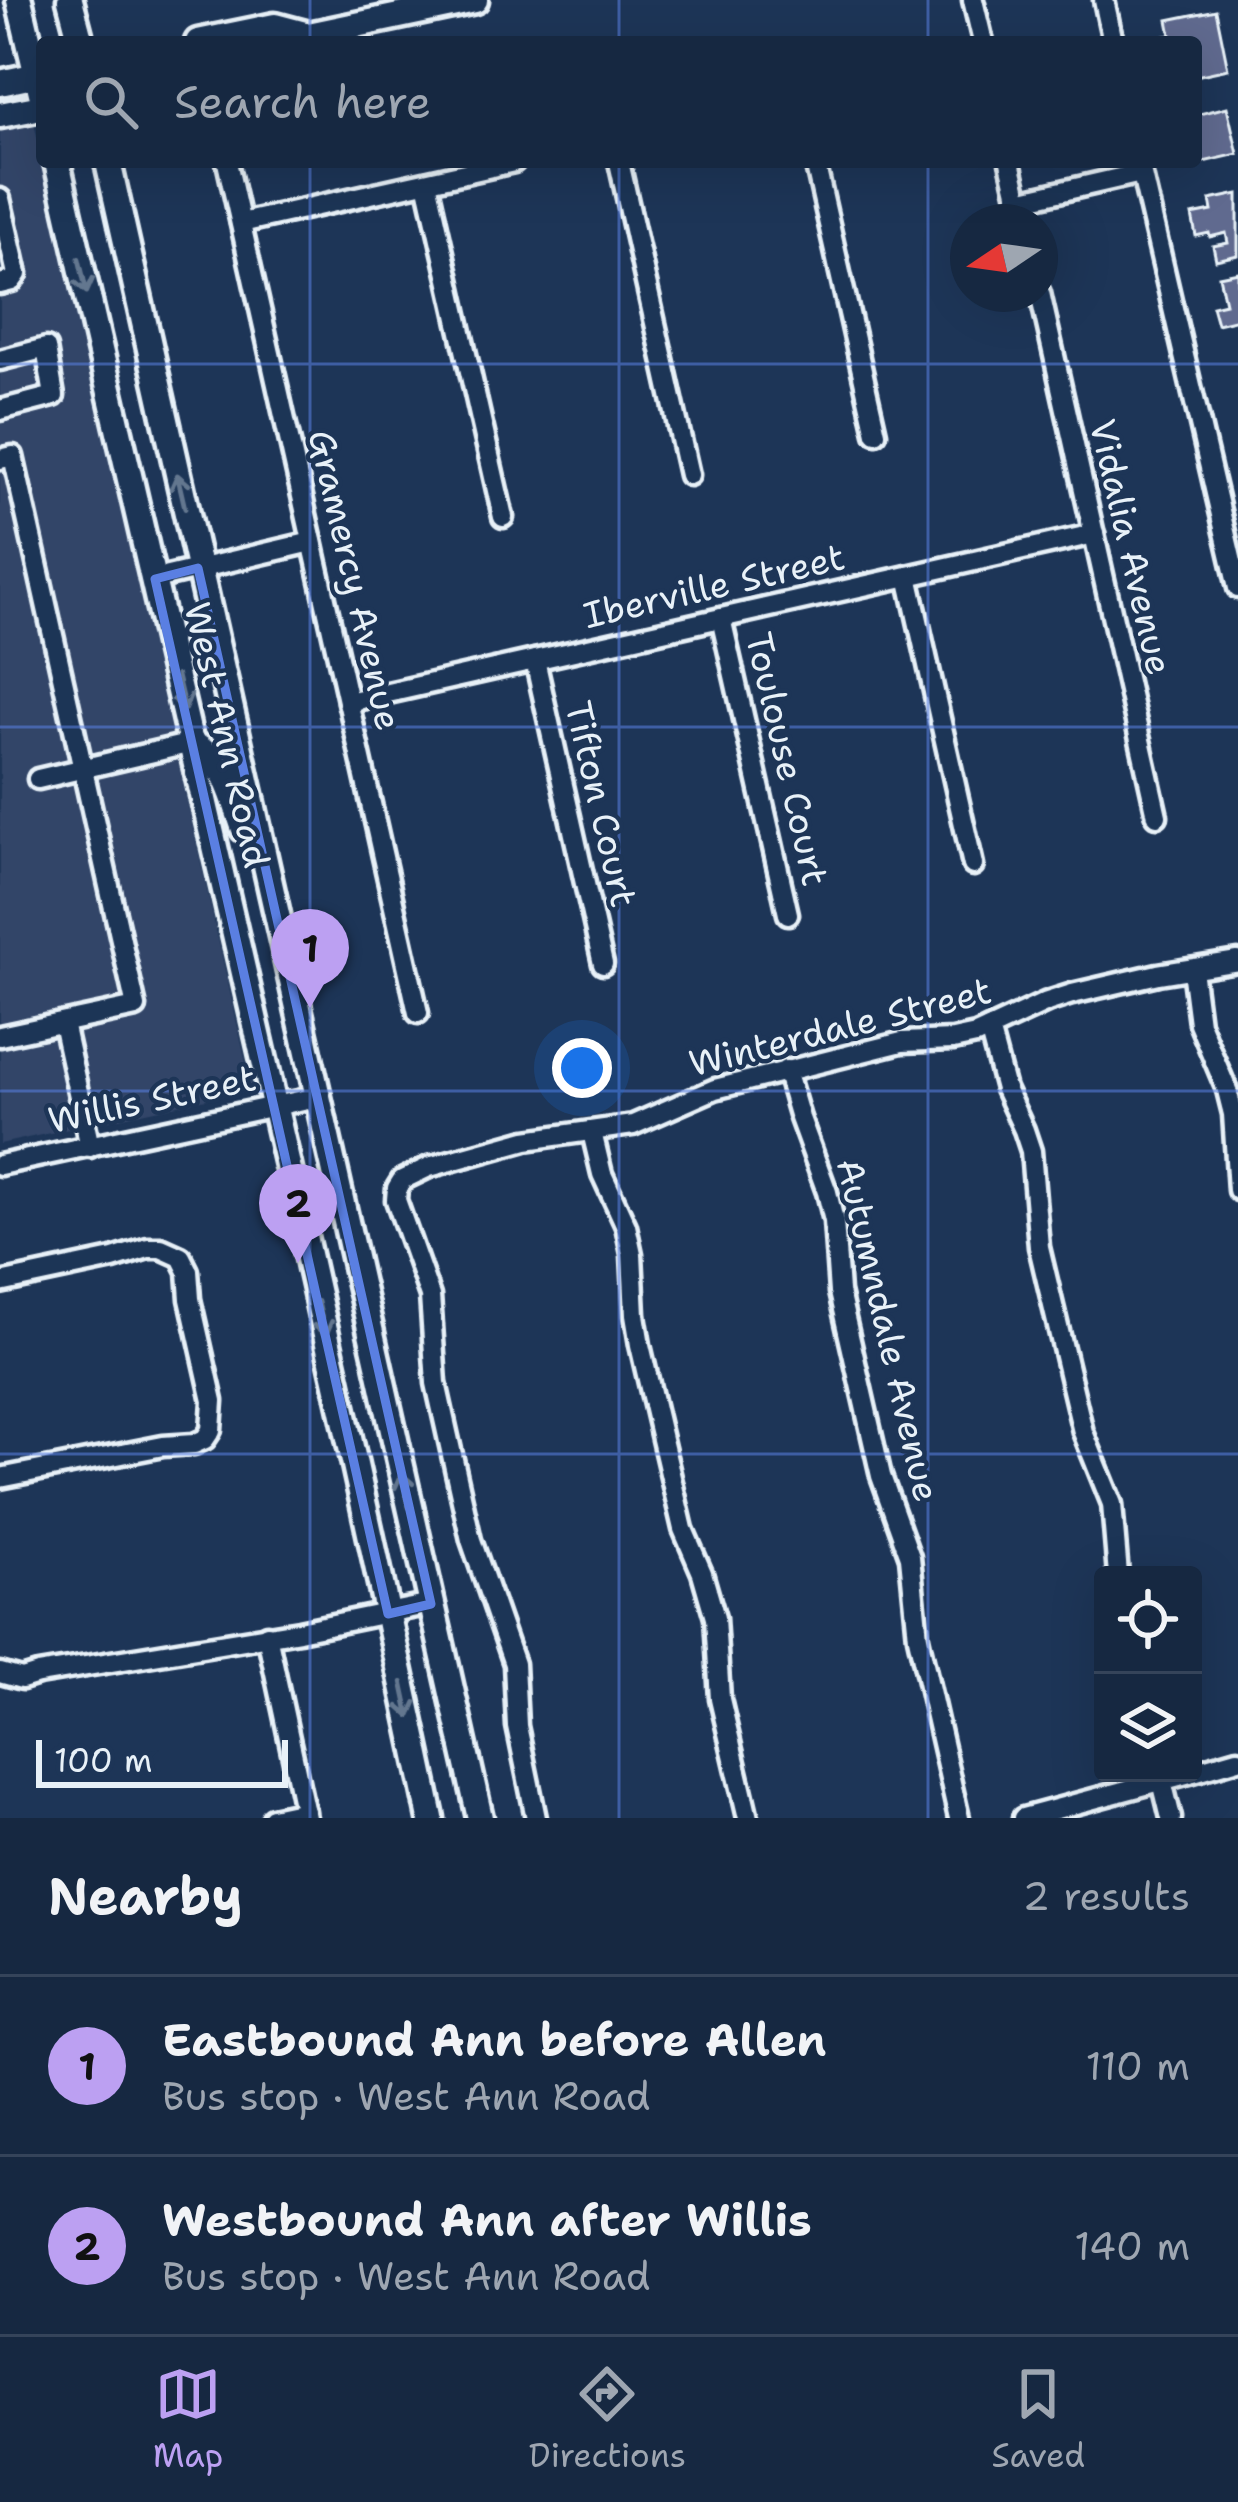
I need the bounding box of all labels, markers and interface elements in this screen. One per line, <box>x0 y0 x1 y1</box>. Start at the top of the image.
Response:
search box <box>36 36 1202 168</box>
icon: search <box>78 69 144 135</box>
text: Search here <box>174 72 431 132</box>
north arrow <box>950 204 1058 312</box>
one-way arrow <box>73 257 96 295</box>
street label: Vidalia Avenue <box>1078 414 1184 680</box>
street label: Gramercy Avenue <box>297 425 413 735</box>
one-way arrow <box>169 473 192 511</box>
street label: Iberville Street <box>579 532 849 640</box>
street label: West Ann Road <box>173 598 281 872</box>
street label: Toulouse Court <box>734 628 840 890</box>
one-way arrow <box>171 673 193 711</box>
street label: Tifton Court <box>554 696 648 912</box>
pin: 1 <box>271 909 349 1008</box>
street label: Winterdale Street <box>684 966 996 1088</box>
your location <box>552 1038 612 1098</box>
street label: Willis Street <box>44 1053 260 1145</box>
street label: Autumndale Avenue <box>825 1154 951 1506</box>
pin: 2 <box>259 1164 337 1263</box>
one-way arrow <box>311 1299 334 1337</box>
one-way arrow <box>393 1471 416 1509</box>
map controls <box>1094 1566 1202 1782</box>
button: locate <box>1094 1566 1202 1674</box>
button: layers <box>1094 1674 1202 1782</box>
one-way arrow <box>395 1680 418 1718</box>
scale bar <box>36 1734 288 1787</box>
text: 100 m <box>54 1738 153 1783</box>
text: Nearby <box>48 1862 243 1930</box>
text: 2 results <box>1023 1870 1190 1922</box>
text: Eastbound Ann before Allen <box>162 2010 826 2070</box>
text: 1 <box>78 2040 96 2092</box>
text: 110 m <box>1086 2040 1190 2092</box>
text: Bus stop · West Ann Road <box>162 2070 650 2122</box>
text: Westbound Ann after Willis <box>162 2190 812 2250</box>
text: 2 <box>73 2220 101 2272</box>
text: 140 m <box>1074 2220 1190 2272</box>
text: Bus stop · West Ann Road <box>162 2250 650 2302</box>
tab: Map <box>153 2361 223 2478</box>
tab: Directions <box>529 2361 686 2478</box>
tab: Saved <box>992 2361 1085 2478</box>

